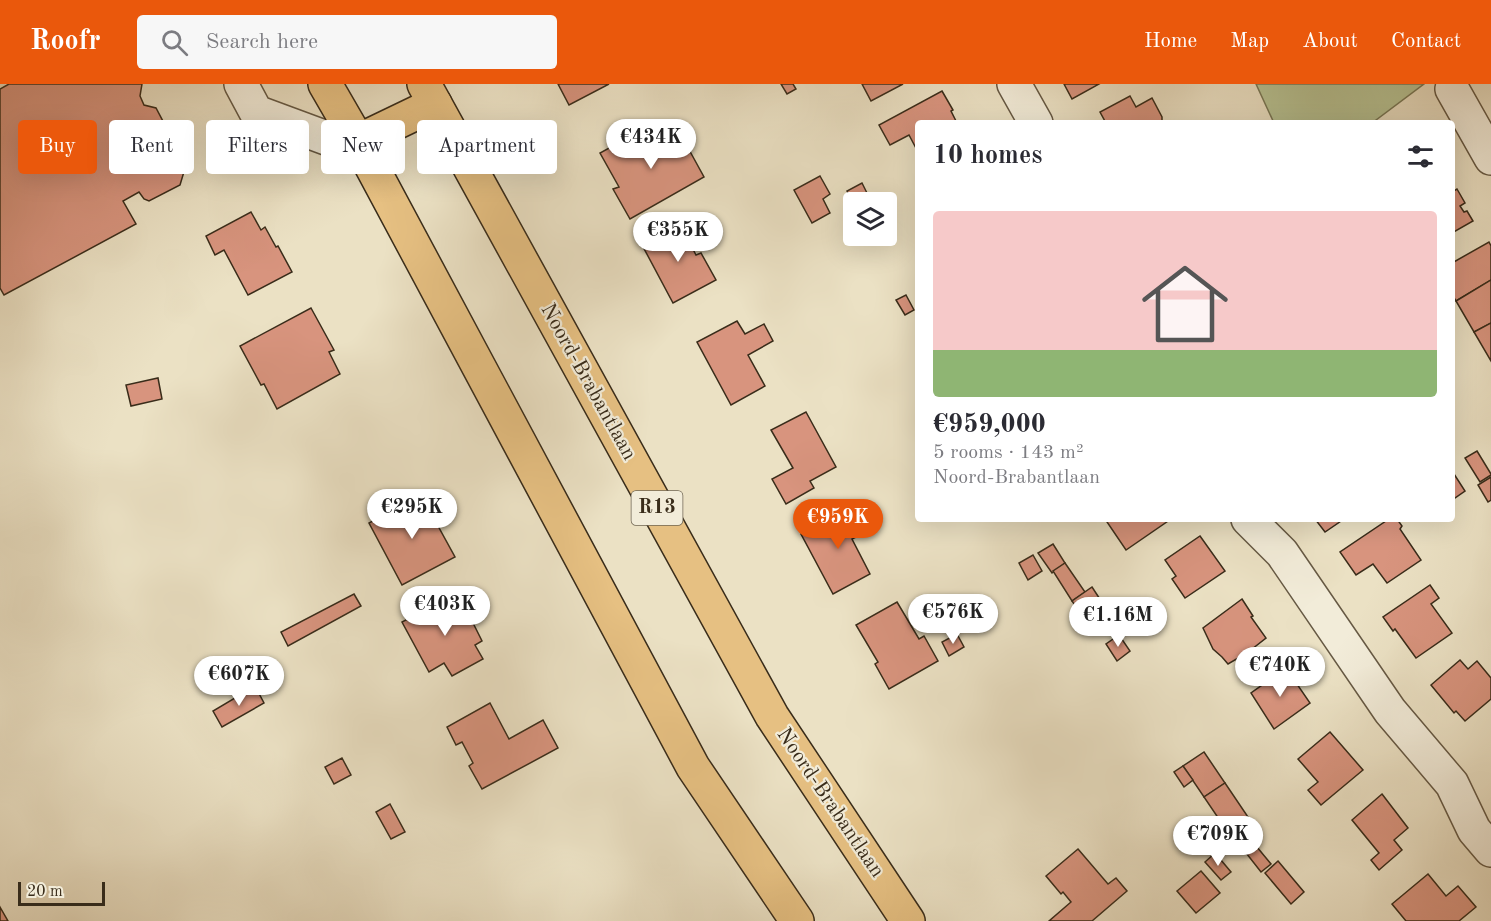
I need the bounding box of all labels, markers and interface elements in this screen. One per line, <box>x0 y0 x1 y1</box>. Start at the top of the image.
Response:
search box <box>137 15 557 69</box>
icon: search <box>158 26 191 59</box>
text: Roofr <box>30 28 101 56</box>
text: Search here <box>206 31 318 53</box>
text: Home <box>1144 31 1197 52</box>
text: Map <box>1230 31 1269 52</box>
text: About <box>1302 31 1358 52</box>
text: Contact <box>1391 31 1461 52</box>
pin: €434K <box>609 119 693 170</box>
chip: Buy <box>18 120 97 174</box>
chip: Rent <box>109 120 194 174</box>
chip: Filters <box>206 120 309 174</box>
chip: New <box>321 120 405 174</box>
chip: Apartment <box>417 120 557 174</box>
text: €434K <box>620 128 682 148</box>
icon: filters <box>1404 140 1437 173</box>
text: 10 homes <box>933 143 1042 169</box>
map controls <box>843 192 897 246</box>
button: layers <box>843 192 897 246</box>
pin: €355K <box>636 212 720 263</box>
text: €355K <box>647 221 709 241</box>
icon: home <box>1131 250 1239 358</box>
street label: Noord-Brabantlaan <box>536 300 640 464</box>
text: €959,000 <box>933 412 1046 438</box>
text: 5 rooms · 143 m² <box>933 443 1083 463</box>
text: Noord-Brabantlaan <box>933 468 1100 488</box>
pin: €295K <box>370 489 454 540</box>
road number: R13 <box>632 491 682 525</box>
text: €295K <box>381 498 443 518</box>
pin: €959K <box>796 499 880 550</box>
text: €959K <box>807 508 869 528</box>
pin: €403K <box>403 586 487 637</box>
pin: €576K <box>911 594 995 645</box>
text: €403K <box>414 595 476 615</box>
pin: €1.16M <box>1069 597 1167 648</box>
text: €576K <box>922 603 984 623</box>
text: €1.16M <box>1083 606 1153 626</box>
pin: €740K <box>1238 647 1322 698</box>
pin: €607K <box>197 656 281 707</box>
text: €740K <box>1249 656 1311 676</box>
text: €607K <box>208 665 270 685</box>
street label: Noord-Brabantlaan <box>772 724 888 882</box>
pin: €709K <box>1176 816 1260 867</box>
text: €709K <box>1187 825 1249 845</box>
scale bar <box>18 879 105 906</box>
text: 20 m <box>27 884 63 900</box>

